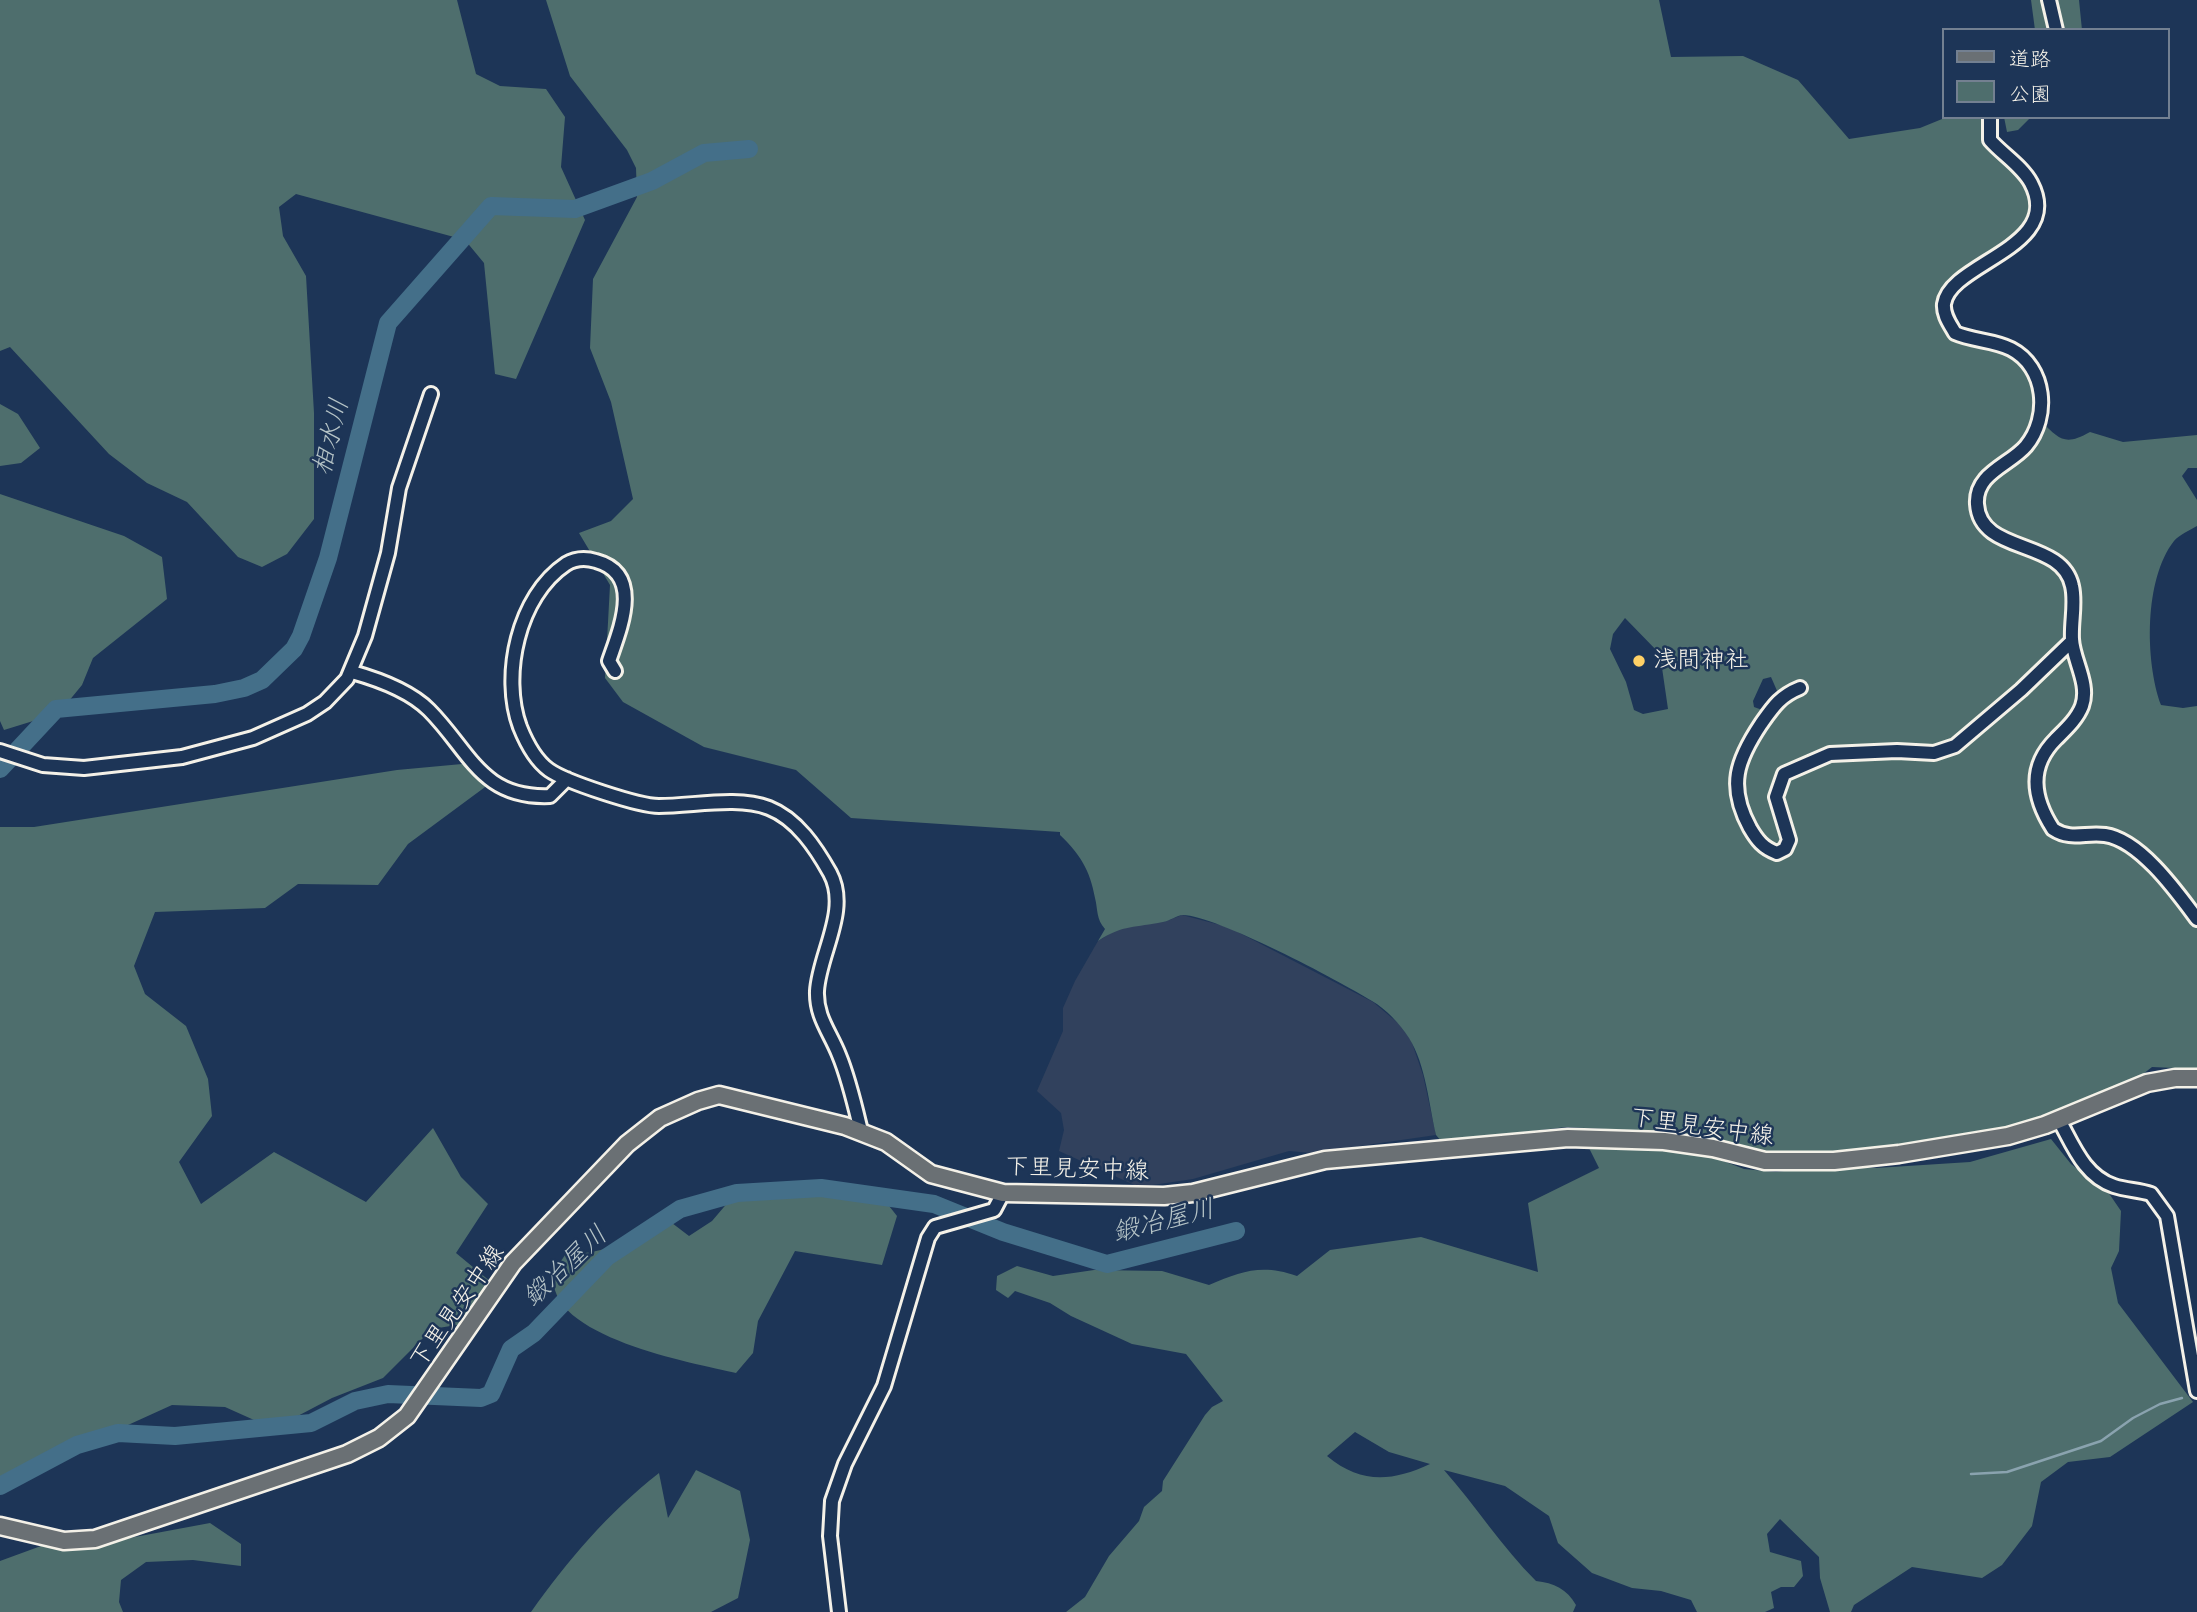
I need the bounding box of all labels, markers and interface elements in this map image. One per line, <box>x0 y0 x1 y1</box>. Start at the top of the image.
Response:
legend <box>1941 28 2169 119</box>
text: 道路 <box>2009 47 2051 72</box>
text: 公園 <box>2009 82 2051 107</box>
water label: 相水川 <box>307 395 357 479</box>
place label: 浅間神社 <box>1653 647 1749 675</box>
marker: 浅間神社 <box>1631 653 1647 669</box>
street label: 下里見安中線 <box>1629 1104 1775 1152</box>
street label: 下里見安中線 <box>1005 1153 1149 1187</box>
water label: 鍛冶屋川 <box>1110 1194 1218 1250</box>
water label: 鍛冶屋川 <box>517 1220 615 1314</box>
street label: 下里見安中線 <box>405 1240 511 1374</box>

